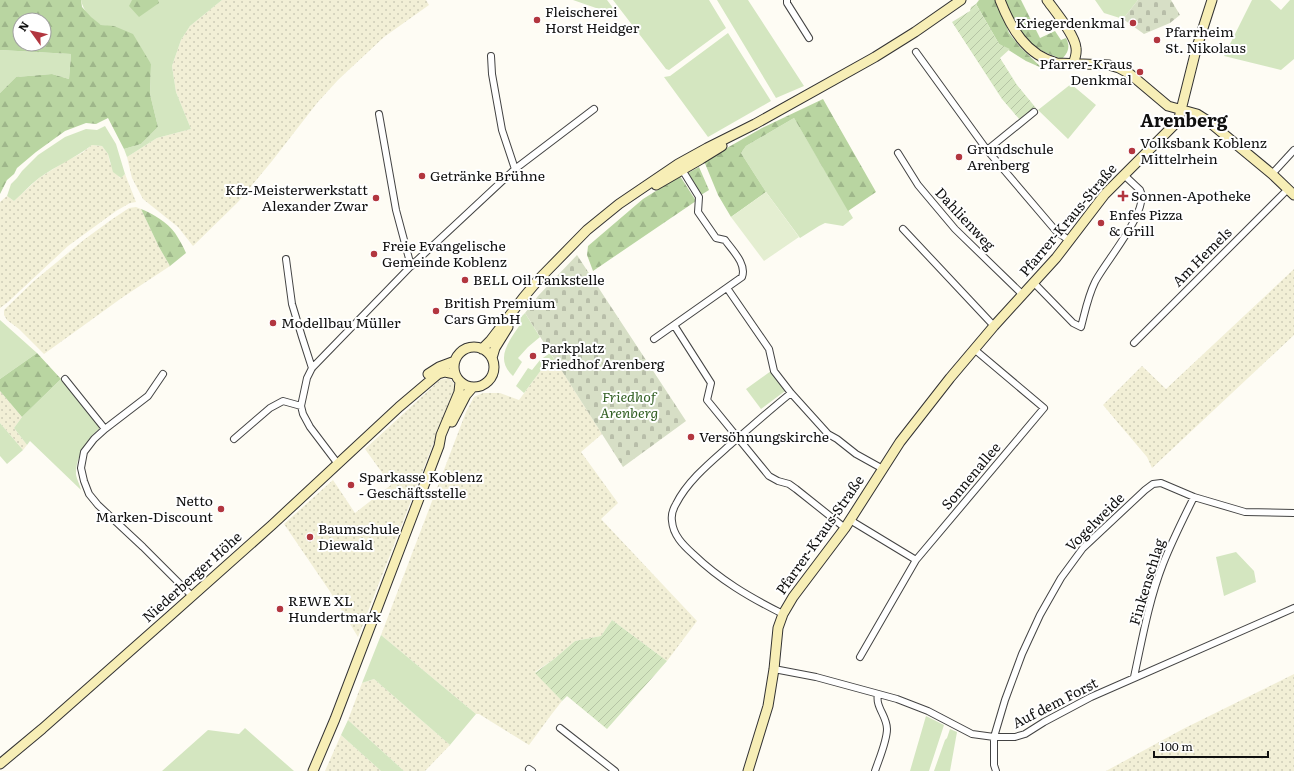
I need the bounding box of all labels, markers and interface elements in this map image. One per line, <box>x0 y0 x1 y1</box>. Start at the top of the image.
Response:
place label: Fleischerei Horst Heidger <box>545 1 640 37</box>
north arrow <box>12 12 52 52</box>
place label: Kriegerdenkmal <box>1016 12 1125 32</box>
marker: Fleischerei Horst Heidger <box>532 15 542 25</box>
text: N <box>14 18 32 34</box>
marker: Kriegerdenkmal <box>1128 18 1138 28</box>
place label: Pfarrheim St. Nikolaus <box>1165 21 1246 57</box>
marker: Pfarrheim St. Nikolaus <box>1152 35 1162 45</box>
place label: Pfarrer-Kraus Denkmal <box>1040 53 1132 89</box>
marker: Pfarrer-Kraus Denkmal <box>1135 67 1145 77</box>
district label: Arenberg <box>1140 106 1229 133</box>
place label: Volksbank Koblenz Mittelrhein <box>1140 132 1267 168</box>
place label: Grundschule Arenberg <box>967 138 1054 174</box>
marker: Volksbank Koblenz Mittelrhein <box>1127 146 1137 156</box>
marker: Grundschule Arenberg <box>954 152 964 162</box>
street label: Pfarrer-Kraus-Straße <box>1014 159 1120 280</box>
place label: Getränke Brühne <box>430 165 545 185</box>
marker: Getränke Brühne <box>417 171 427 181</box>
place label: Kfz-Meisterwerkstatt Alexander Zwar <box>225 179 368 215</box>
street label: Dahlienweg <box>931 182 1000 254</box>
place label: Sonnen-Apotheke <box>1131 185 1251 205</box>
marker: Sonnen-Apotheke <box>1118 191 1128 201</box>
marker: Kfz-Meisterwerkstatt Alexander Zwar <box>371 193 381 203</box>
place label: Enfes Pizza & Grill <box>1109 204 1183 240</box>
marker: Enfes Pizza & Grill <box>1096 218 1106 228</box>
street label: Am Hemels <box>1167 222 1235 290</box>
place label: Freie Evangelische Gemeinde Koblenz <box>382 235 507 271</box>
marker: Freie Evangelische Gemeinde Koblenz <box>369 249 379 259</box>
place label: BELL Oil Tankstelle <box>473 269 604 289</box>
marker: BELL Oil Tankstelle <box>460 275 470 285</box>
place label: British Premium Cars GmbH <box>444 292 556 328</box>
marker: British Premium Cars GmbH <box>431 306 441 316</box>
place label: Modellbau Müller <box>281 312 401 332</box>
marker: Modellbau Müller <box>268 318 278 328</box>
place label: Parkplatz Friedhof Arenberg <box>541 337 665 373</box>
marker: Parkplatz Friedhof Arenberg <box>528 351 538 361</box>
park label: Friedhof Arenberg <box>600 386 658 422</box>
place label: Versöhnungskirche <box>699 426 829 446</box>
marker: Versöhnungskirche <box>686 432 696 442</box>
street label: Sonnenallee <box>936 437 1004 513</box>
place label: Sparkasse Koblenz - Geschäftsstelle <box>359 466 483 502</box>
street label: Pfarrer-Kraus-Straße <box>770 471 868 598</box>
marker: Sparkasse Koblenz - Geschäftsstelle <box>346 480 356 490</box>
street label: Vogelweide <box>1060 487 1128 555</box>
place label: Netto Marken-Discount <box>96 490 213 526</box>
marker: Netto Marken-Discount <box>216 504 226 514</box>
place label: Baumschule Diewald <box>318 518 400 554</box>
street label: Niederberger Höhe <box>137 526 245 626</box>
marker: Baumschule Diewald <box>305 532 315 542</box>
street label: Finkenschlag <box>1123 536 1169 628</box>
place label: REWE XL Hundertmark <box>288 590 381 626</box>
marker: REWE XL Hundertmark <box>275 604 285 614</box>
street label: Auf dem Forst <box>1008 672 1101 732</box>
scale bar <box>1154 733 1268 759</box>
text: 100 m <box>1160 737 1193 755</box>

